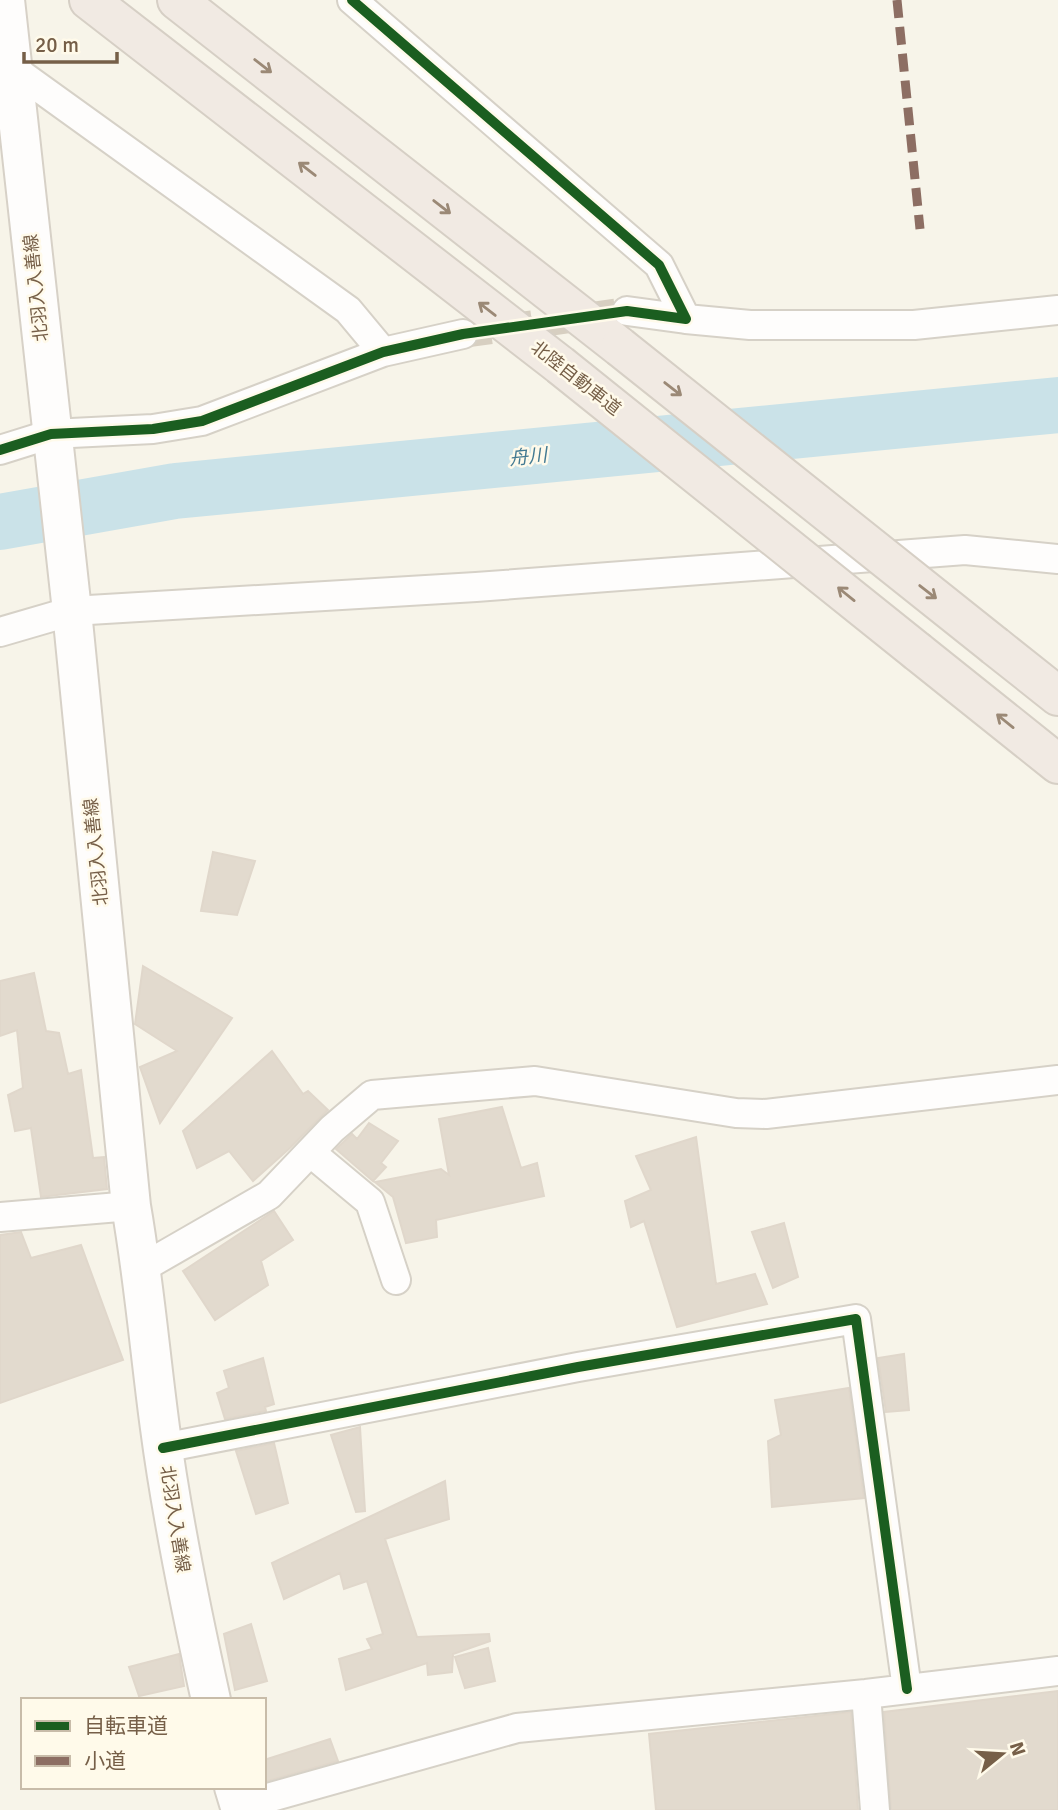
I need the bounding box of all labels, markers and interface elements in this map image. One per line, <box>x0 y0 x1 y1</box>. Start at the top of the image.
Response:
scale bar <box>24 21 117 65</box>
text: 20 m <box>35 32 79 58</box>
one-way arrow <box>253 59 272 74</box>
one-way arrow <box>299 162 317 177</box>
one-way arrow <box>432 199 450 215</box>
street label: 北羽入入善線 <box>19 233 53 343</box>
one-way arrow <box>478 301 497 316</box>
street label: 北陸自動車道 <box>527 336 625 420</box>
one-way arrow <box>663 381 682 396</box>
water label: 舟川 <box>508 443 550 471</box>
one-way arrow <box>918 584 936 599</box>
one-way arrow <box>837 586 855 601</box>
one-way arrow <box>996 714 1014 729</box>
street label: 北羽入入善線 <box>79 797 113 907</box>
street label: 北羽入入善線 <box>156 1464 194 1574</box>
legend <box>21 1698 266 1789</box>
text: 自転車道 <box>84 1713 168 1739</box>
north arrow <box>967 1719 1037 1789</box>
text: N <box>1004 1739 1031 1759</box>
text: 小道 <box>84 1748 126 1774</box>

